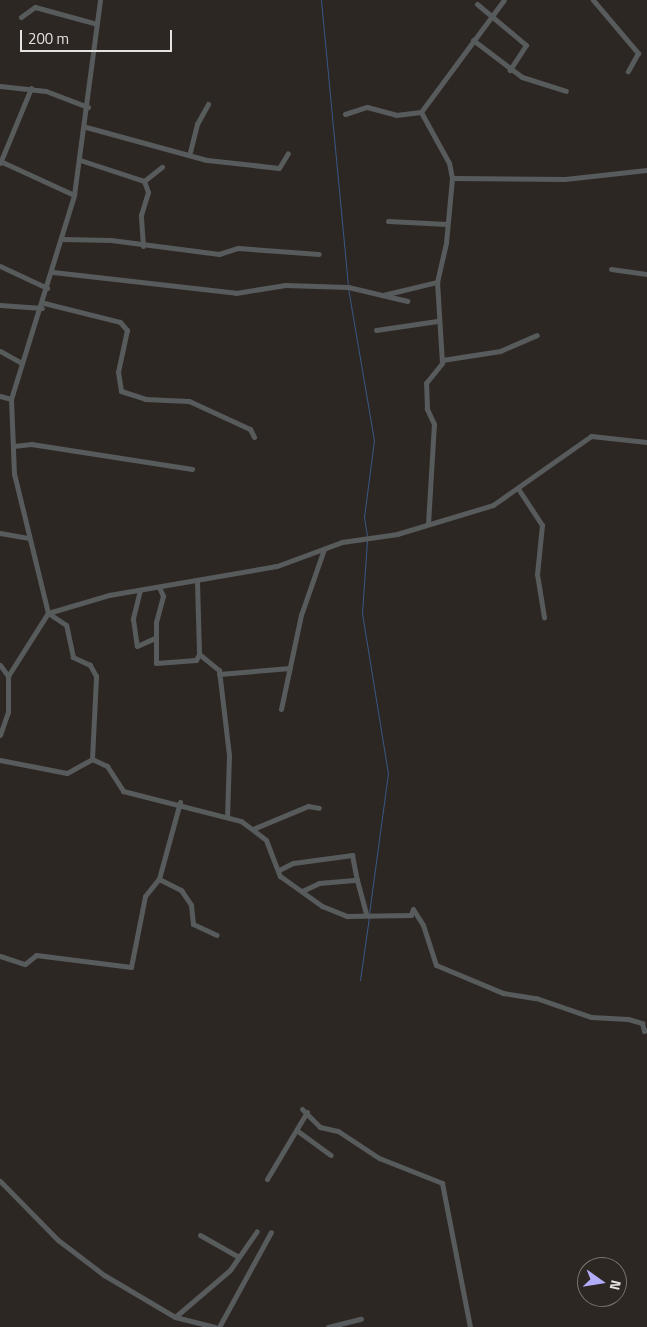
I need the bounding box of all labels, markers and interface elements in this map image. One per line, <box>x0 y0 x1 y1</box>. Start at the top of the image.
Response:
scale bar <box>22 20 175 52</box>
text: 200 m <box>28 27 69 50</box>
north arrow <box>577 1257 627 1307</box>
text: N <box>605 1278 627 1292</box>

